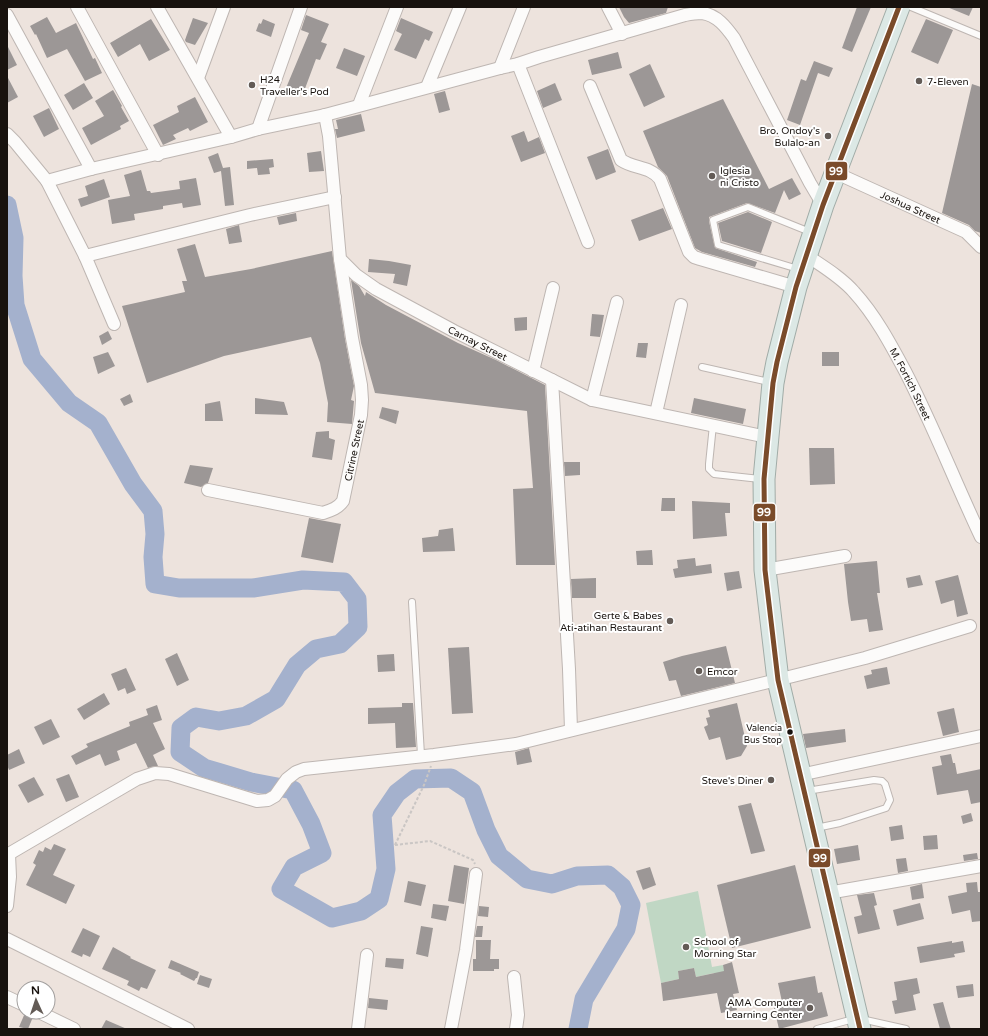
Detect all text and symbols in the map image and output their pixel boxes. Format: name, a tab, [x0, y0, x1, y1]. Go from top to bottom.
place label: H24 Traveller's Pod	[260, 74, 329, 98]
marker: 7-Eleven	[914, 76, 924, 86]
place label: 7-Eleven	[927, 76, 969, 88]
marker: H24 Traveller's Pod	[247, 80, 257, 90]
place label: Bro. Ondoy's Bulalo-an	[759, 125, 820, 149]
marker: Bro. Ondoy's Bulalo-an	[823, 131, 833, 141]
line badge: 99	[825, 161, 848, 181]
place label: Iglesia ni Cristo	[720, 165, 759, 189]
text: 99	[829, 165, 843, 178]
marker: Iglesia ni Cristo	[707, 171, 717, 181]
street label: Joshua Street	[878, 189, 942, 227]
street label: Carnay Street	[446, 324, 509, 364]
street label: M. Fortich Street	[887, 346, 933, 422]
street label: Citrine Street	[342, 418, 367, 482]
line badge: 99	[753, 503, 776, 522]
text: 99	[757, 506, 771, 519]
place label: Gerte & Babes Ati-atihan Restaurant	[560, 610, 662, 634]
marker: Gerte & Babes Ati-atihan Restaurant	[665, 616, 675, 626]
marker: Emcor	[694, 666, 704, 676]
place label: Emcor	[707, 666, 738, 678]
place label: Valencia Bus Stop	[744, 723, 782, 746]
marker: Valencia Bus Stop	[785, 727, 795, 737]
place label: Steve's Diner	[702, 775, 763, 787]
marker: Steve's Diner	[766, 775, 776, 785]
line badge: 99	[808, 848, 831, 868]
text: 99	[813, 852, 827, 865]
place label: School of Morning Star	[694, 936, 756, 960]
marker: School of Morning Star	[681, 942, 691, 952]
north arrow	[16, 980, 56, 1020]
text: N	[31, 984, 40, 997]
place label: AMA Computer Learning Center	[726, 997, 802, 1021]
marker: AMA Computer Learning Center	[805, 1003, 815, 1013]

